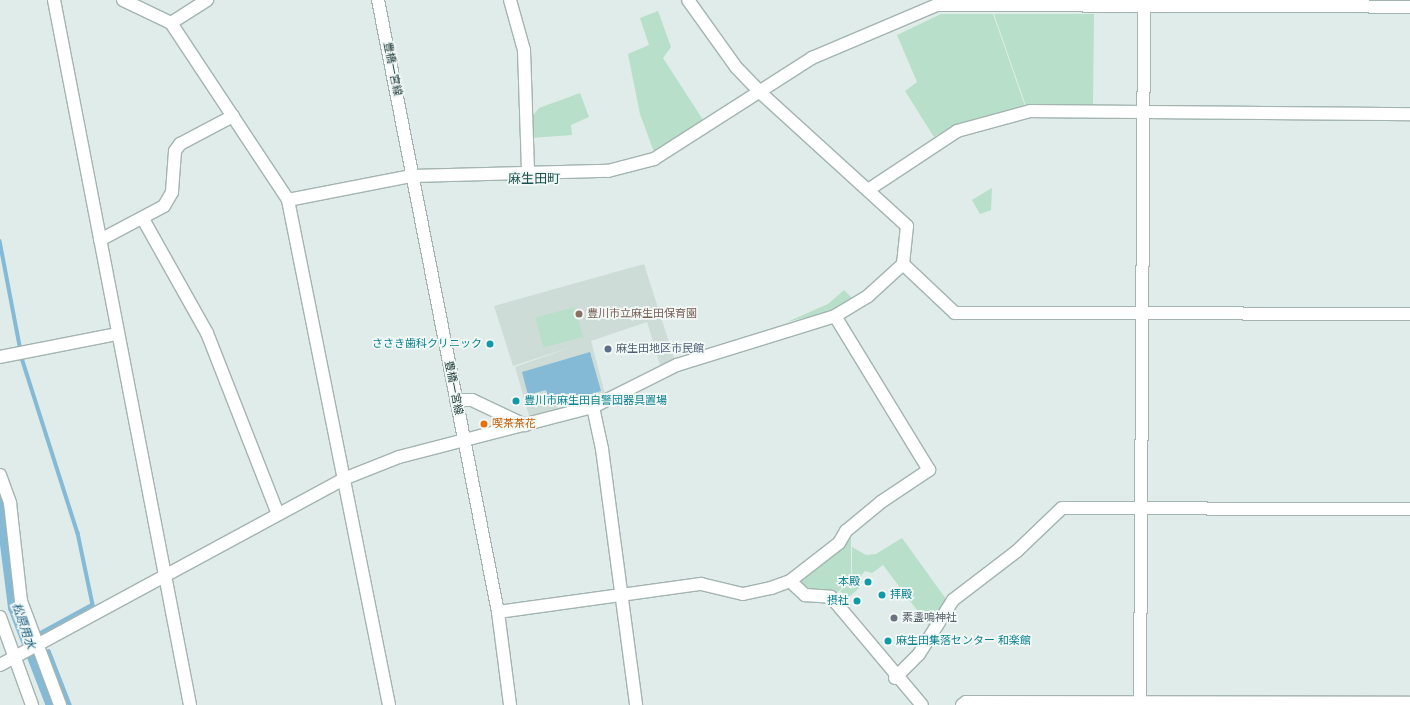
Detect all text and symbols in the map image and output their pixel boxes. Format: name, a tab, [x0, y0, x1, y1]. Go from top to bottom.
street label: 豊橋一宮線	[380, 41, 404, 97]
district label: 麻生田町	[508, 171, 560, 187]
place label: 豊川市立麻生田保育園	[587, 307, 697, 321]
marker: 豊川市立麻生田保育園	[574, 309, 584, 319]
place label: ささき歯科クリニック	[372, 337, 482, 351]
marker: ささき歯科クリニック	[485, 339, 495, 349]
place label: 麻生田地区市民館	[616, 342, 704, 356]
marker: 麻生田地区市民館	[603, 344, 613, 354]
street label: 豊橋一宮線	[441, 360, 465, 416]
place label: 豊川市麻生田自警団器具置場	[524, 394, 667, 408]
marker: 豊川市麻生田自警団器具置場	[511, 396, 521, 406]
place label: 喫茶茶花	[492, 417, 536, 431]
marker: 喫茶茶花	[479, 419, 489, 429]
place label: 本殿	[838, 575, 860, 589]
marker: 本殿	[863, 577, 873, 587]
place label: 拝殿	[890, 588, 912, 602]
marker: 拝殿	[877, 590, 887, 600]
place label: 摂社	[827, 594, 849, 608]
marker: 摂社	[852, 596, 862, 606]
water label: 松原用水	[8, 601, 38, 651]
place label: 素盞嗚神社	[902, 611, 957, 625]
marker: 素盞嗚神社	[889, 613, 899, 623]
place label: 麻生田集落センター 和楽館	[896, 634, 1031, 648]
marker: 麻生田集落センター 和楽館	[883, 636, 893, 646]

